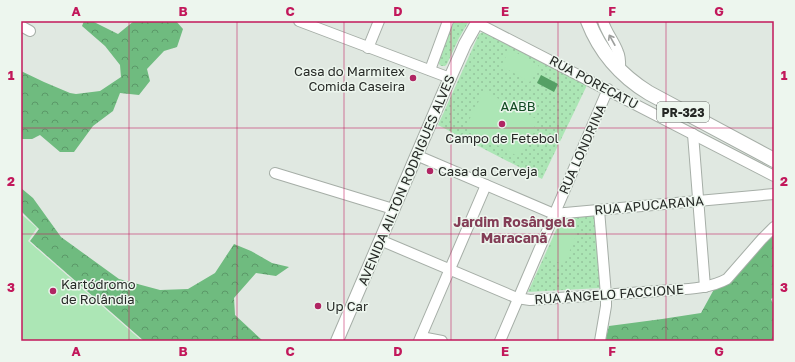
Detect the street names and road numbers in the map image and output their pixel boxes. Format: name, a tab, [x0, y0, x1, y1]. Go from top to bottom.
street label: RUA PORECATU	[547, 52, 641, 112]
street label: AVENIDA AILTON RODRIGUES ALVES	[354, 72, 458, 288]
street label: RUA LONDRINA	[555, 101, 609, 196]
road number: PR-323	[657, 102, 709, 122]
street label: RUA APUCARANA	[594, 192, 705, 218]
street label: RUA ÂNGELO FACCIONE	[534, 281, 684, 307]

